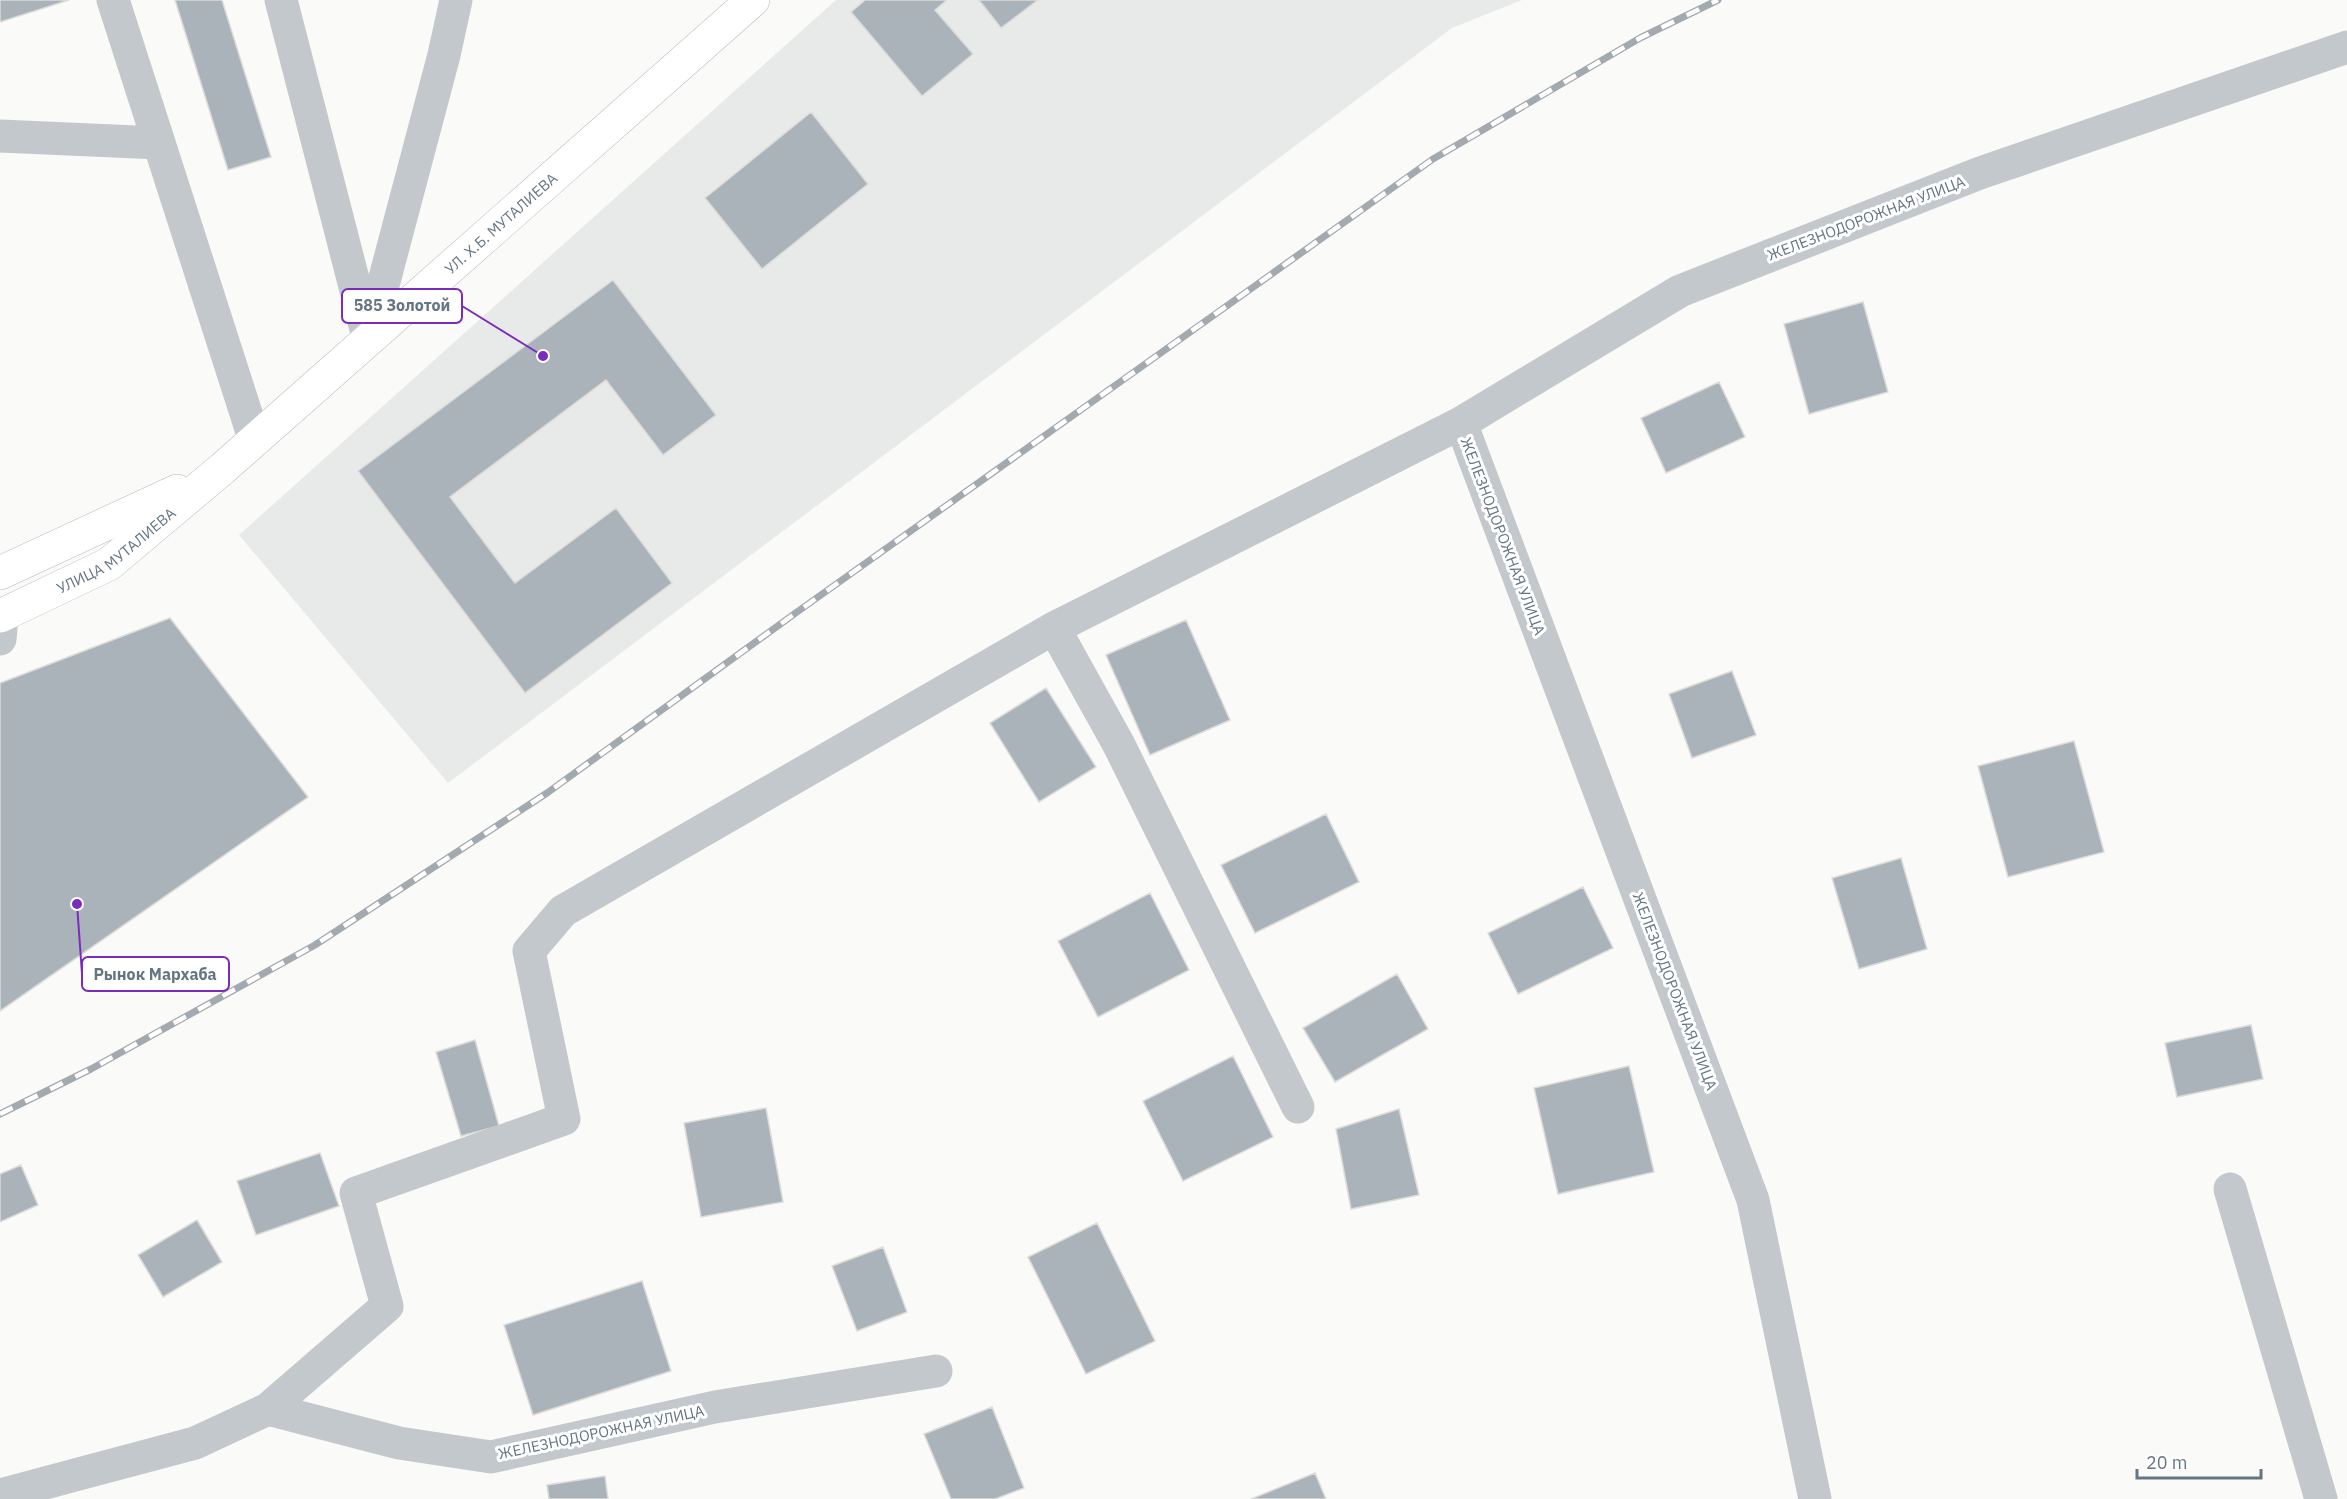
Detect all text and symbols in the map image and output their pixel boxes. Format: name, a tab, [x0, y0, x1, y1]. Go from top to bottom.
street label: УЛ. Х.Б. МУТАЛИЕВА	[440, 168, 561, 278]
street label: ЖЕЛЕЗНОДОРОЖНАЯ УЛИЦА	[1764, 171, 1968, 265]
callout: 585 Золотой	[342, 289, 462, 323]
text: 585 Золотой	[354, 295, 450, 315]
street label: ЖЕЛЕЗНОДОРОЖНАЯ УЛИЦА	[1456, 434, 1550, 638]
street label: УЛИЦА МУТАЛИЕВА	[53, 503, 179, 597]
street label: ЖЕЛЕЗНОДОРОЖНАЯ УЛИЦА	[1628, 889, 1722, 1093]
callout: Рынок Мархаба	[82, 957, 229, 991]
text: Рынок Мархаба	[93, 964, 217, 984]
street label: ЖЕЛЕЗНОДОРОЖНАЯ УЛИЦА	[496, 1401, 706, 1463]
scale bar	[2137, 1442, 2262, 1480]
text: 20 m	[2146, 1451, 2188, 1474]

